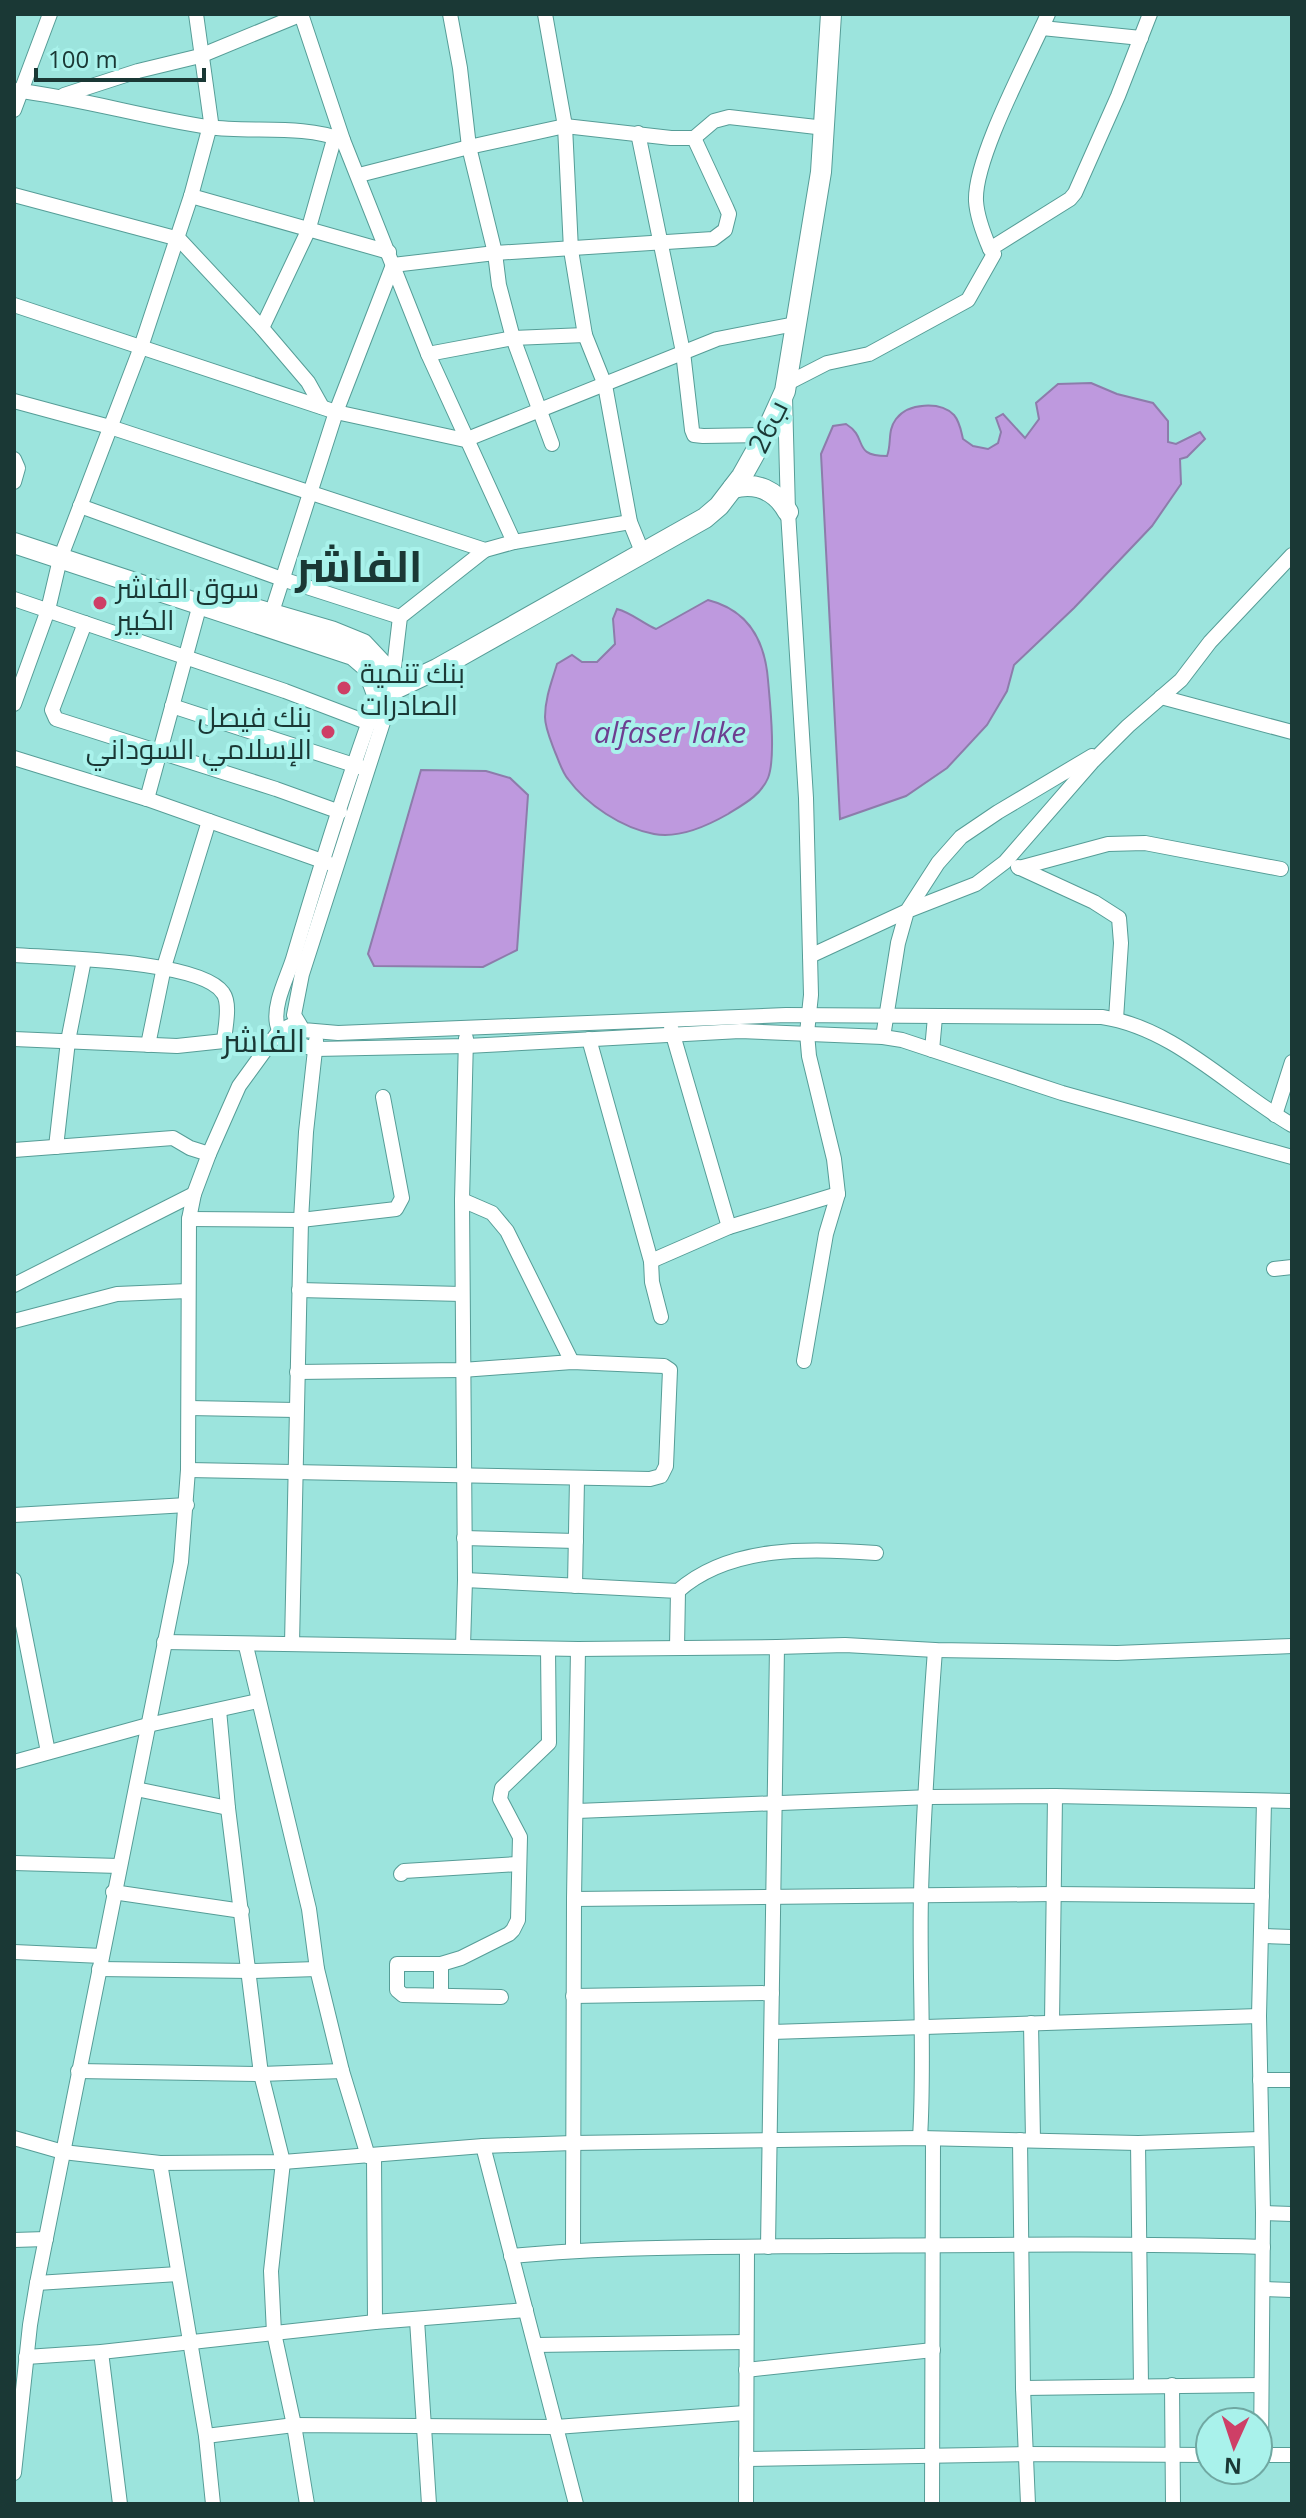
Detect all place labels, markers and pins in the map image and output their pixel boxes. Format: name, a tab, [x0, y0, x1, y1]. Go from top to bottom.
place label: سوق الفاشر الكبير	[114, 568, 259, 638]
marker: سوق الفاشر الكبير	[91, 594, 109, 612]
place label: بنك تنمية الصادرات	[360, 653, 465, 723]
marker: بنك تنمية الصادرات	[335, 679, 353, 697]
place label: بنك فيصل الإسلامي السوداني	[86, 697, 312, 771]
marker: بنك فيصل الإسلامي السوداني	[319, 723, 337, 741]

